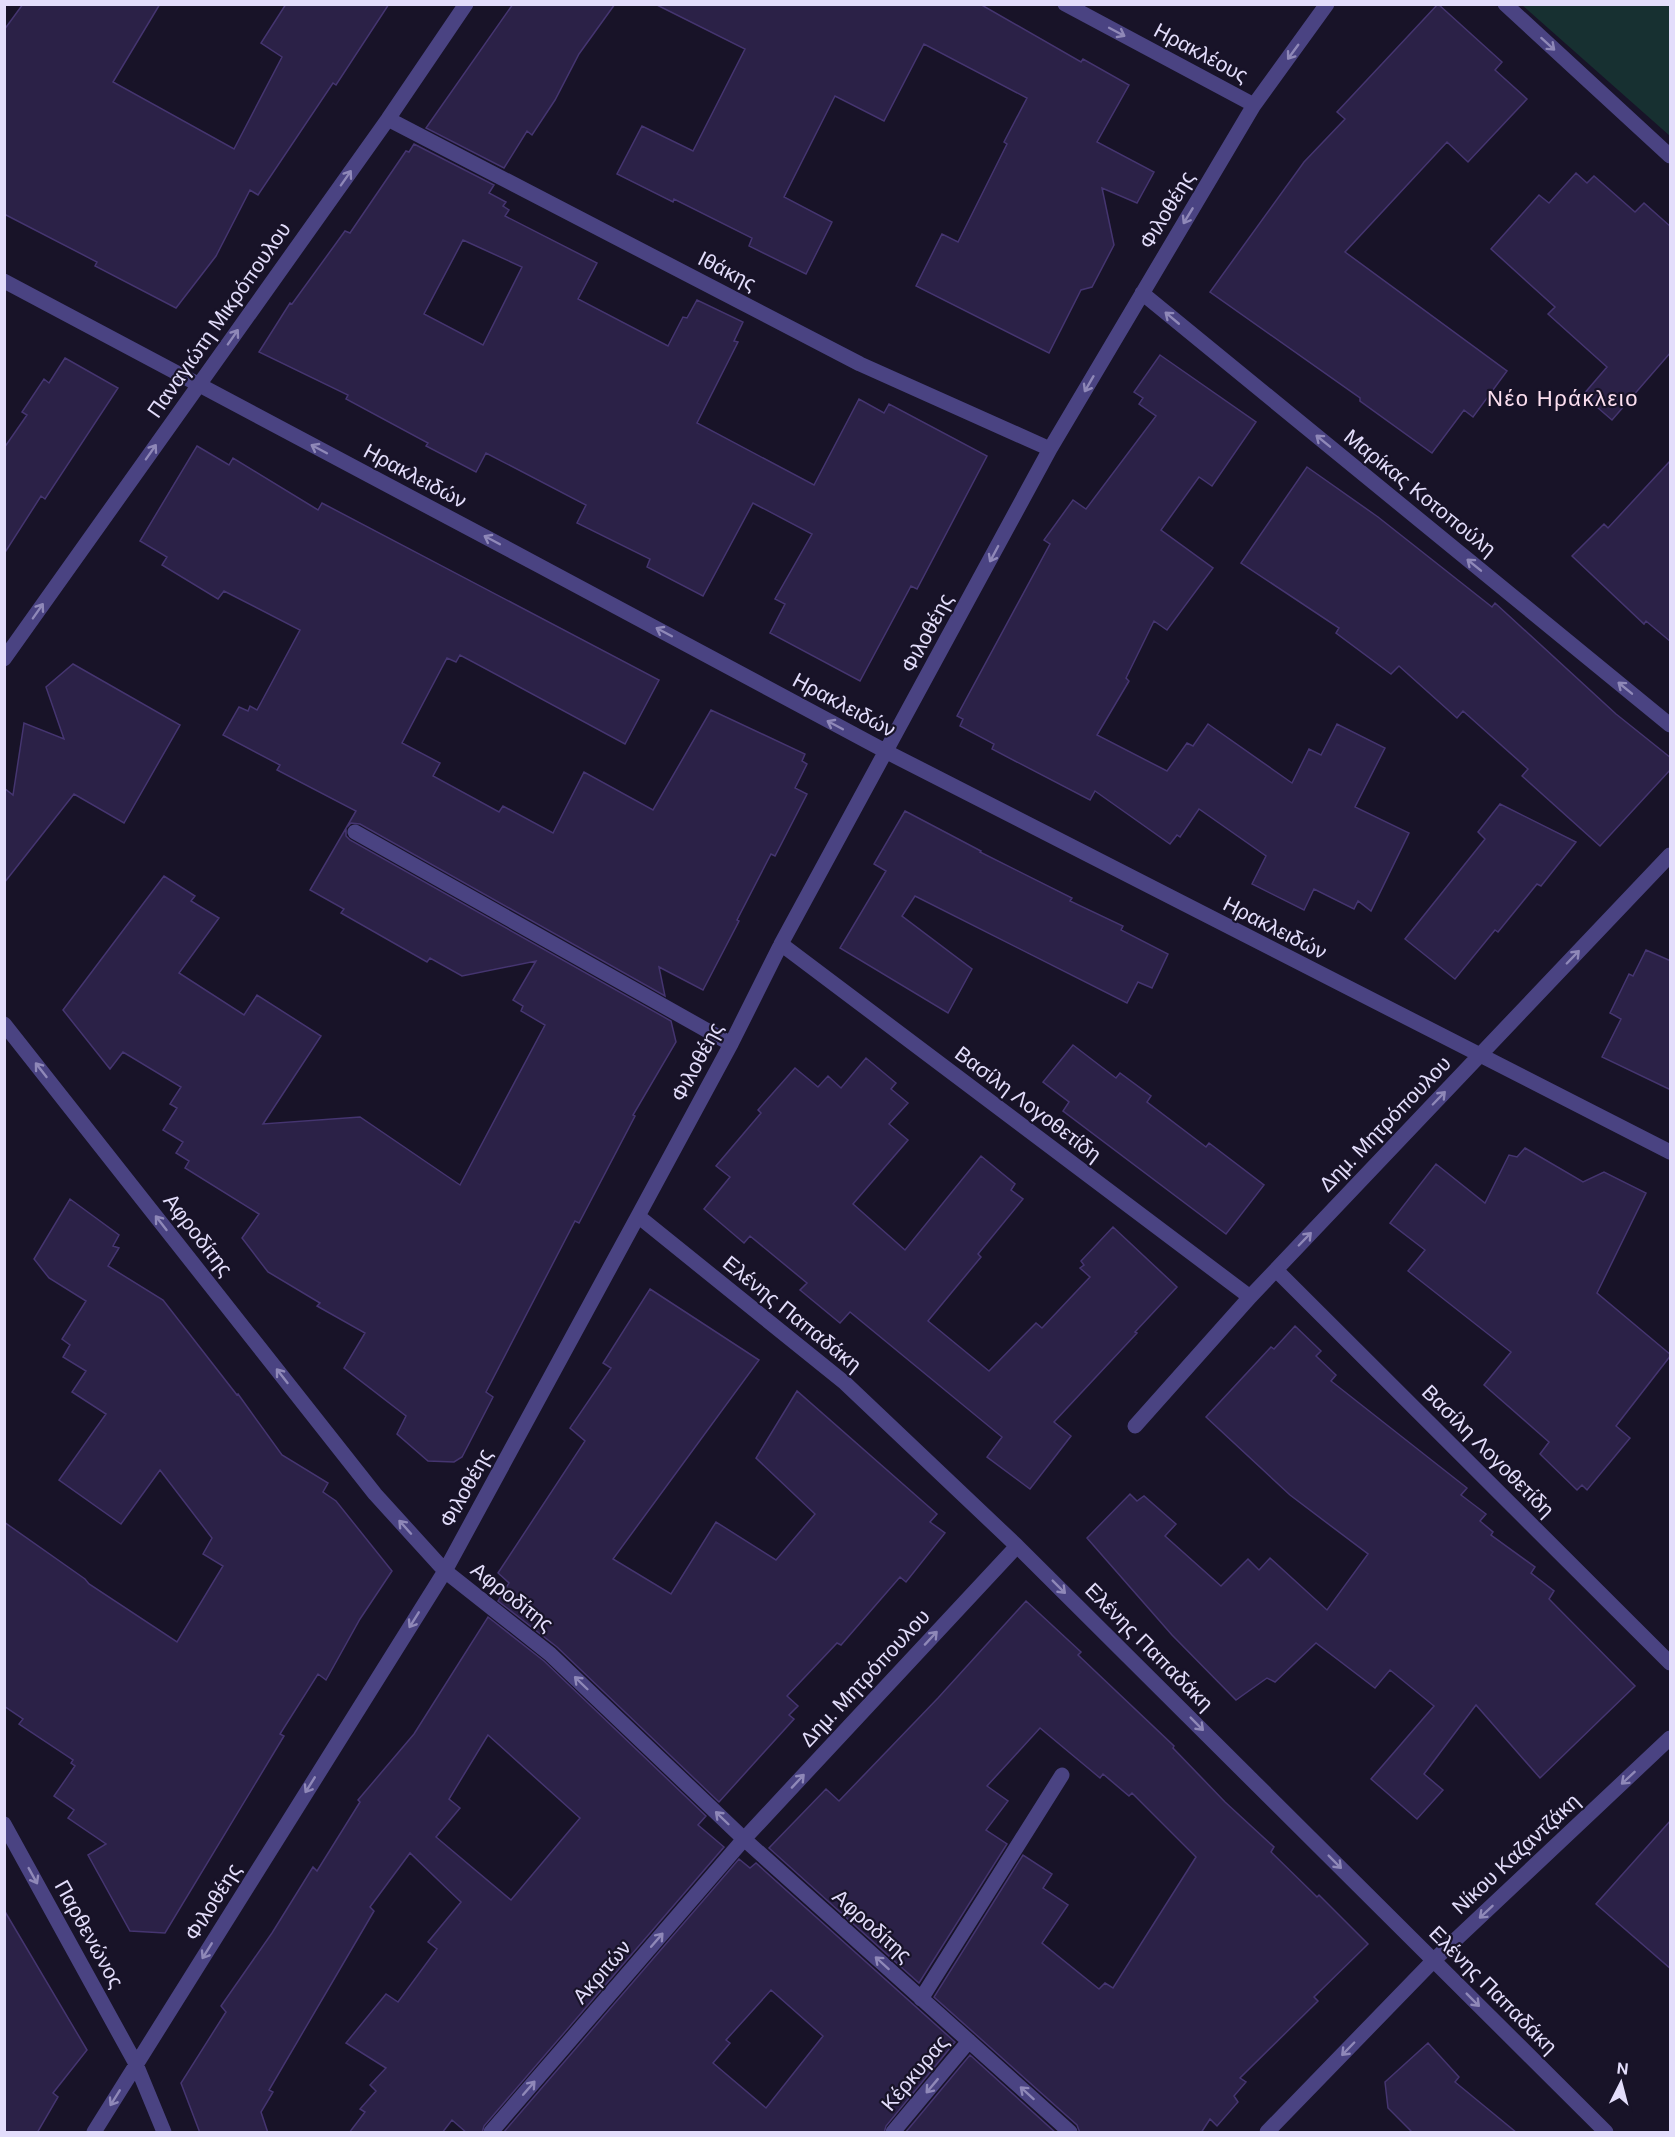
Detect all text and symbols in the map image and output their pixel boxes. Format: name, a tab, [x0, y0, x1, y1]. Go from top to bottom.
street label: Ηρακλέους	[1149, 16, 1253, 90]
one-way arrow	[1108, 26, 1125, 38]
one-way arrow	[1541, 37, 1556, 51]
one-way arrow	[1287, 43, 1299, 59]
street label: Φιλοθέης	[1133, 166, 1201, 254]
one-way arrow	[340, 171, 352, 187]
one-way arrow	[1181, 207, 1193, 224]
street label: Παναγιώτη Μικρόπουλου	[141, 216, 297, 424]
street label: Ιθάκης	[693, 244, 761, 298]
one-way arrow	[1165, 311, 1181, 324]
one-way arrow	[227, 330, 239, 346]
one-way arrow	[1082, 375, 1094, 392]
district label: Νέο Ηράκλειο	[1487, 384, 1639, 413]
street label: Μαρίκας Κοτοπούλη	[1338, 423, 1502, 563]
one-way arrow	[1316, 434, 1331, 448]
street label: Ηρακλειδών	[359, 437, 471, 515]
one-way arrow	[311, 443, 329, 454]
one-way arrow	[145, 445, 157, 461]
one-way arrow	[483, 534, 501, 545]
one-way arrow	[988, 545, 1000, 562]
one-way arrow	[1466, 558, 1482, 571]
street label: Φιλοθέης	[894, 588, 960, 678]
one-way arrow	[32, 604, 44, 620]
one-way arrow	[655, 626, 673, 637]
street label: Ηρακλειδών	[788, 666, 900, 744]
one-way arrow	[1618, 681, 1633, 695]
one-way arrow	[827, 719, 845, 730]
street label: Ηρακλειδών	[1218, 890, 1332, 966]
one-way arrow	[1566, 949, 1581, 964]
street label: Φιλοθέης	[664, 1017, 730, 1107]
street label: Βασίλη Λογοθετίδη	[949, 1040, 1107, 1168]
street label: Δημ. Μητρόπουλου	[1313, 1050, 1457, 1198]
one-way arrow	[34, 1062, 47, 1078]
one-way arrow	[1432, 1091, 1446, 1106]
street label: Αφροδίτης	[157, 1188, 239, 1282]
one-way arrow	[155, 1215, 168, 1231]
one-way arrow	[1297, 1232, 1312, 1247]
street label: Ελένης Παπαδάκη	[717, 1249, 867, 1379]
one-way arrow	[275, 1368, 288, 1384]
street label: Βασίλη Λογοθετίδη	[1416, 1379, 1560, 1523]
street label: Φιλοθέης	[433, 1444, 499, 1532]
one-way arrow	[398, 1520, 412, 1535]
street label: Αφροδίτης	[465, 1556, 559, 1638]
street label: Ελένης Παπαδάκη	[1079, 1577, 1219, 1717]
one-way arrow	[1051, 1579, 1066, 1594]
street label: Δημ. Μητρόπουλου	[794, 1603, 936, 1753]
one-way arrow	[407, 1611, 419, 1628]
one-way arrow	[924, 1631, 938, 1646]
one-way arrow	[573, 1676, 588, 1691]
one-way arrow	[1189, 1717, 1204, 1732]
one-way arrow	[1620, 1771, 1635, 1785]
one-way arrow	[791, 1773, 805, 1788]
one-way arrow	[304, 1777, 317, 1794]
street label: Νίκου Καζαντζάκη	[1446, 1787, 1586, 1921]
one-way arrow	[714, 1811, 729, 1825]
one-way arrow	[1328, 1854, 1343, 1869]
street label: Φιλοθέης	[178, 1858, 248, 1946]
one-way arrow	[28, 1866, 39, 1884]
street label: Παρθενώνος	[48, 1875, 130, 1993]
street label: Αφροδίτης	[826, 1883, 918, 1969]
one-way arrow	[1478, 1904, 1493, 1919]
street label: Ελένης Παπαδάκη	[1423, 1920, 1563, 2060]
one-way arrow	[650, 1932, 663, 1948]
street label: Ακριτών	[566, 1934, 638, 2010]
one-way arrow	[200, 1942, 212, 1959]
one-way arrow	[874, 1956, 889, 1970]
one-way arrow	[1466, 1992, 1481, 2007]
street label: Κέρκυρας	[875, 2029, 955, 2117]
one-way arrow	[1341, 2042, 1355, 2057]
north arrow	[1591, 2053, 1651, 2113]
text: N	[1616, 2058, 1629, 2080]
one-way arrow	[925, 2078, 939, 2093]
one-way arrow	[523, 2080, 536, 2096]
one-way arrow	[1020, 2086, 1035, 2100]
one-way arrow	[109, 2089, 121, 2106]

